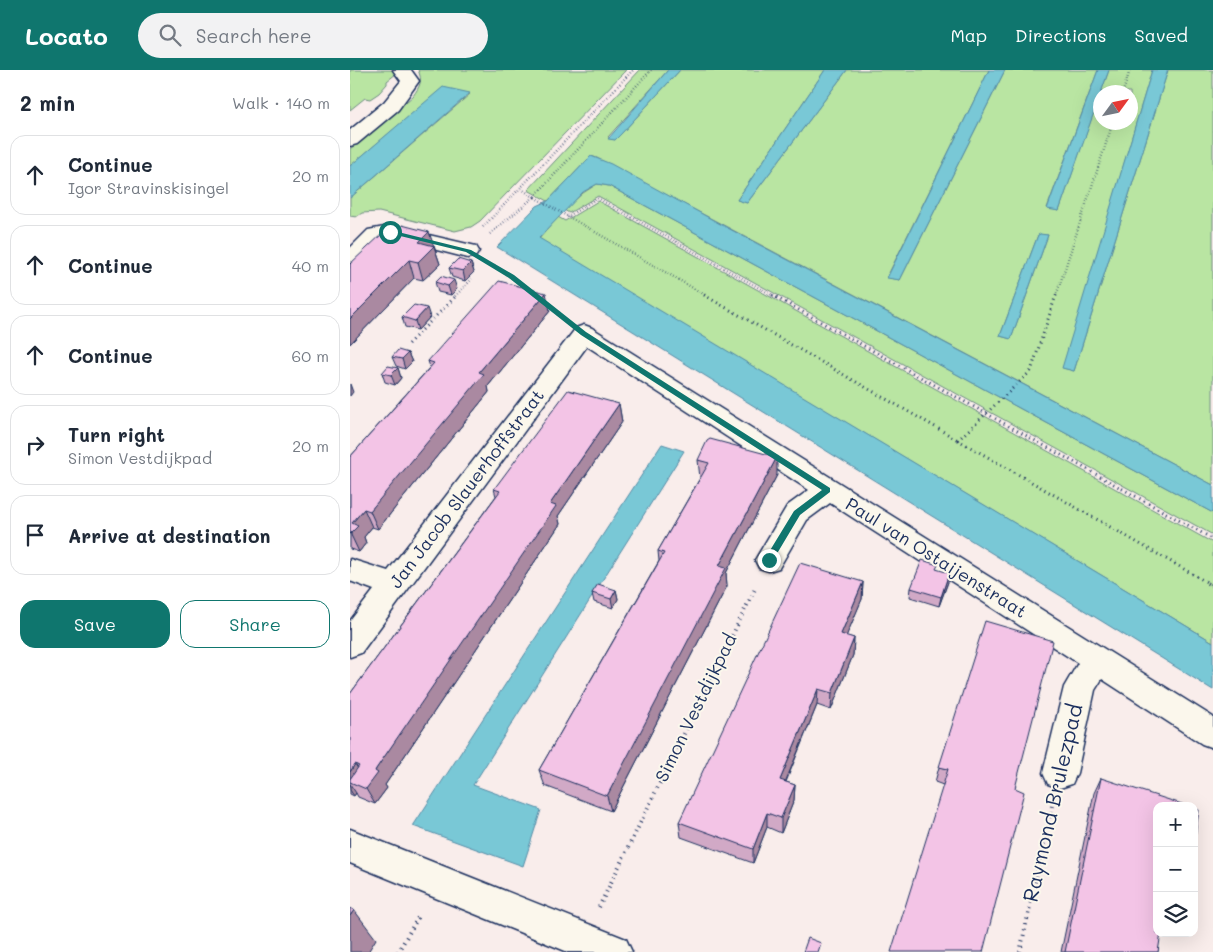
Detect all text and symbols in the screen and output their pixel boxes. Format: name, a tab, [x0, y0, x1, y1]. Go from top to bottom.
search box	[138, 13, 488, 58]
text: Locato	[25, 20, 108, 51]
icon: search	[156, 21, 184, 49]
text: Search here	[196, 23, 311, 48]
text: Map	[950, 23, 987, 47]
text: Directions	[1015, 23, 1107, 47]
text: Saved	[1135, 23, 1188, 47]
north arrow	[1093, 85, 1138, 130]
text: 2 min	[20, 89, 75, 116]
text: Walk · 140 m	[232, 92, 330, 113]
text: Continue	[68, 152, 153, 177]
icon: ahead	[21, 161, 49, 189]
text: 20 m	[292, 165, 329, 186]
text: Igor Stravinskisingel	[68, 177, 229, 198]
route start	[379, 221, 402, 244]
icon: ahead	[21, 251, 49, 279]
text: Continue	[68, 253, 153, 278]
text: 40 m	[292, 255, 329, 276]
icon: ahead	[21, 341, 49, 369]
text: Continue	[68, 343, 153, 368]
text: 60 m	[292, 345, 329, 366]
street label: Jan Jacob Slauerhoffstraat	[383, 384, 549, 593]
text: Turn right	[68, 422, 165, 447]
icon: right	[21, 431, 49, 459]
text: 20 m	[292, 435, 329, 456]
text: Simon Vestdijkpad	[68, 447, 212, 468]
street label: Paul van Ostaijenstraat	[841, 491, 1032, 623]
icon: arrive	[21, 521, 49, 549]
text: Arrive at destination	[68, 523, 271, 548]
route end	[758, 549, 781, 572]
button: Save	[20, 600, 170, 648]
button: Share	[180, 600, 330, 648]
street label: Simon Vestdijkpad	[649, 629, 741, 786]
street label: Raymond Brulezpad	[1016, 701, 1087, 904]
map controls	[1153, 802, 1198, 937]
button: +	[1153, 802, 1198, 847]
button: −	[1153, 847, 1198, 892]
button: layers	[1153, 892, 1198, 937]

